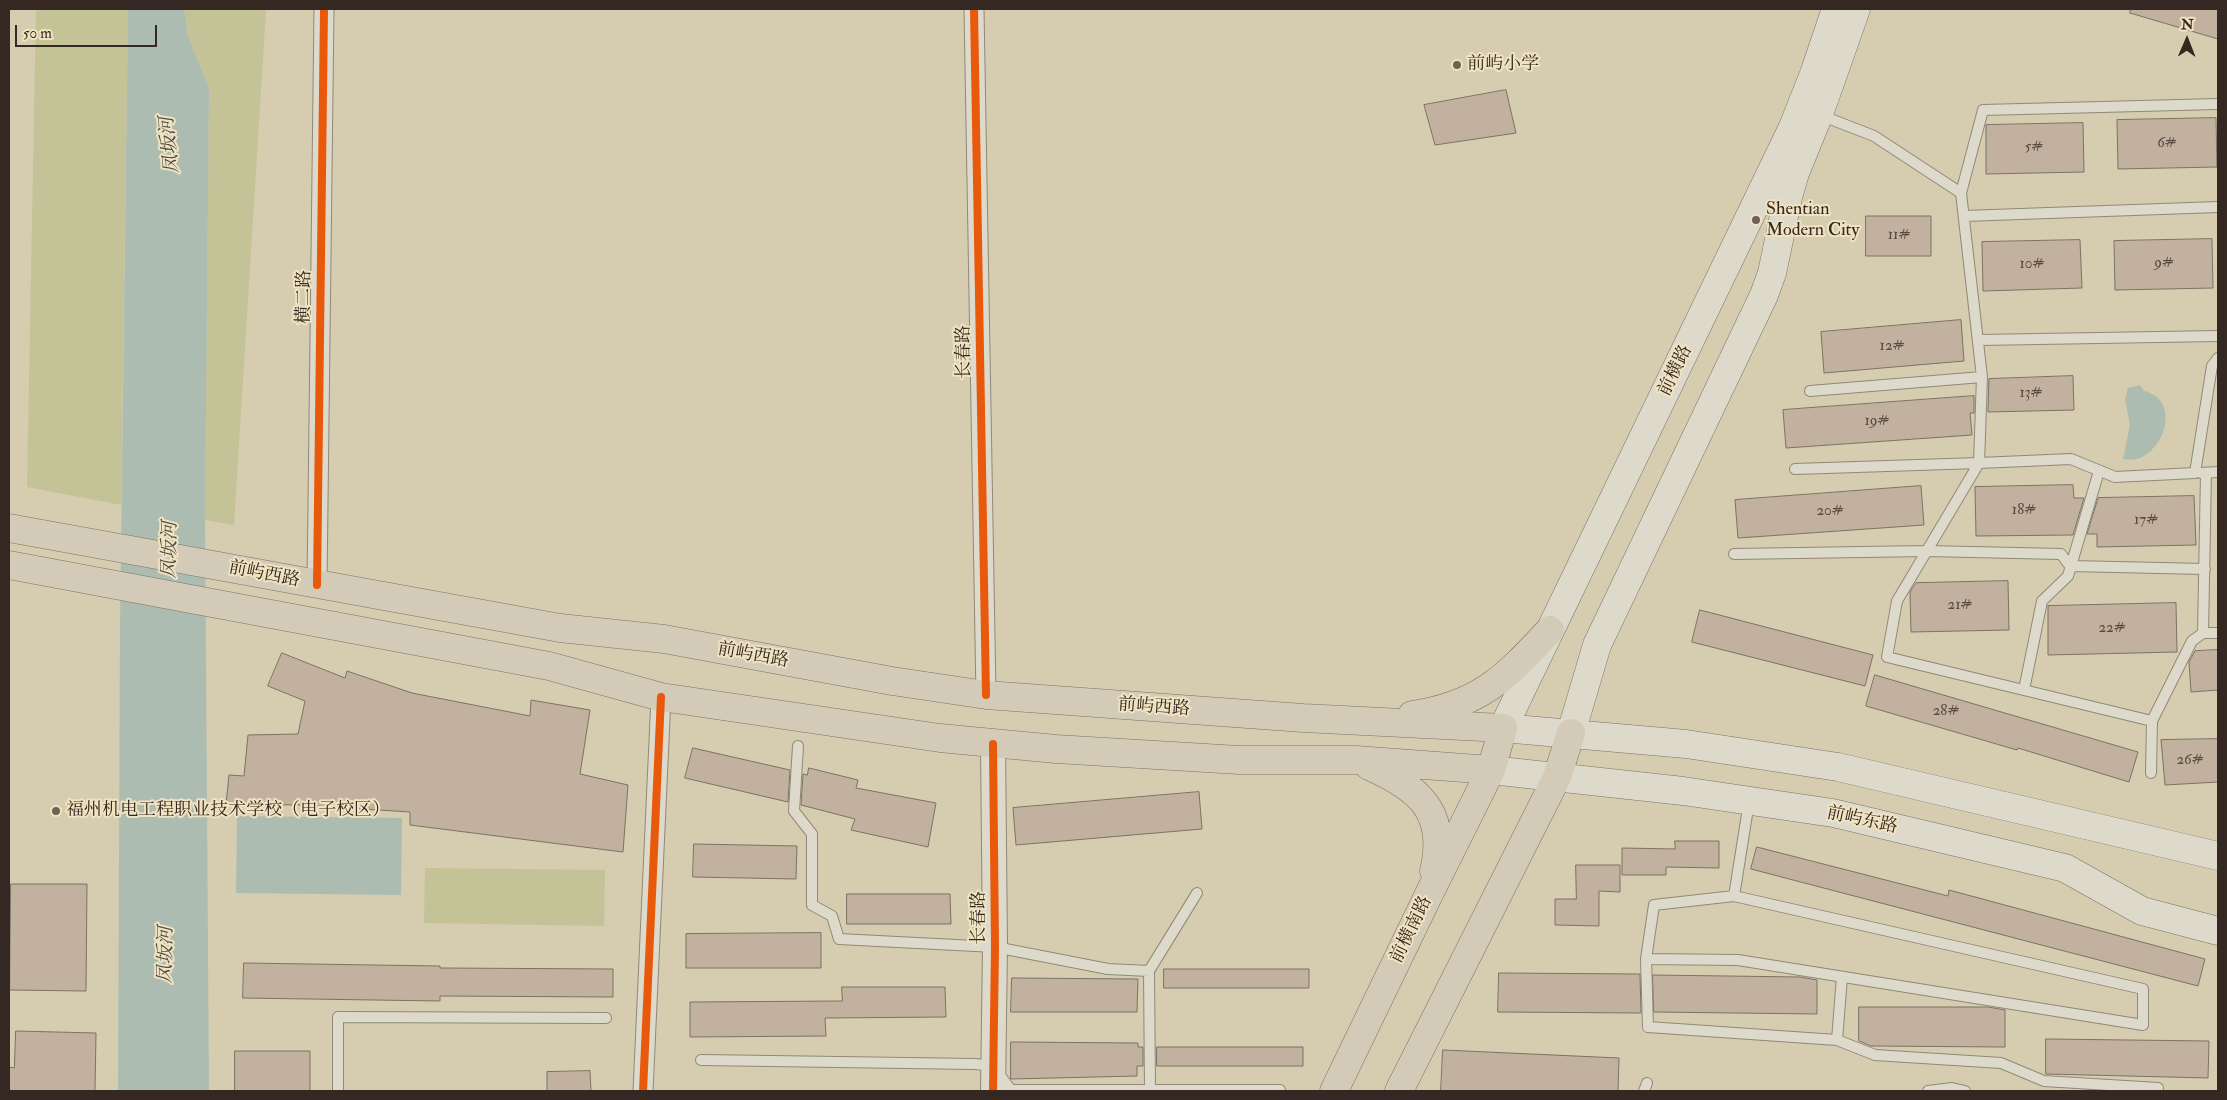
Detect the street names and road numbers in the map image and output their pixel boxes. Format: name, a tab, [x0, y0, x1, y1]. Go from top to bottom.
street label: 横二路	[294, 270, 316, 324]
street label: 长春路	[954, 325, 976, 379]
street label: 前横路	[1654, 342, 1698, 400]
street label: 前屿西路	[227, 558, 301, 592]
street label: 前屿西路	[716, 639, 790, 673]
street label: 前屿西路	[1117, 695, 1191, 721]
street label: 前屿东路	[1825, 803, 1899, 839]
street label: 长春路	[969, 891, 991, 945]
street label: 前横南路	[1387, 893, 1437, 967]

